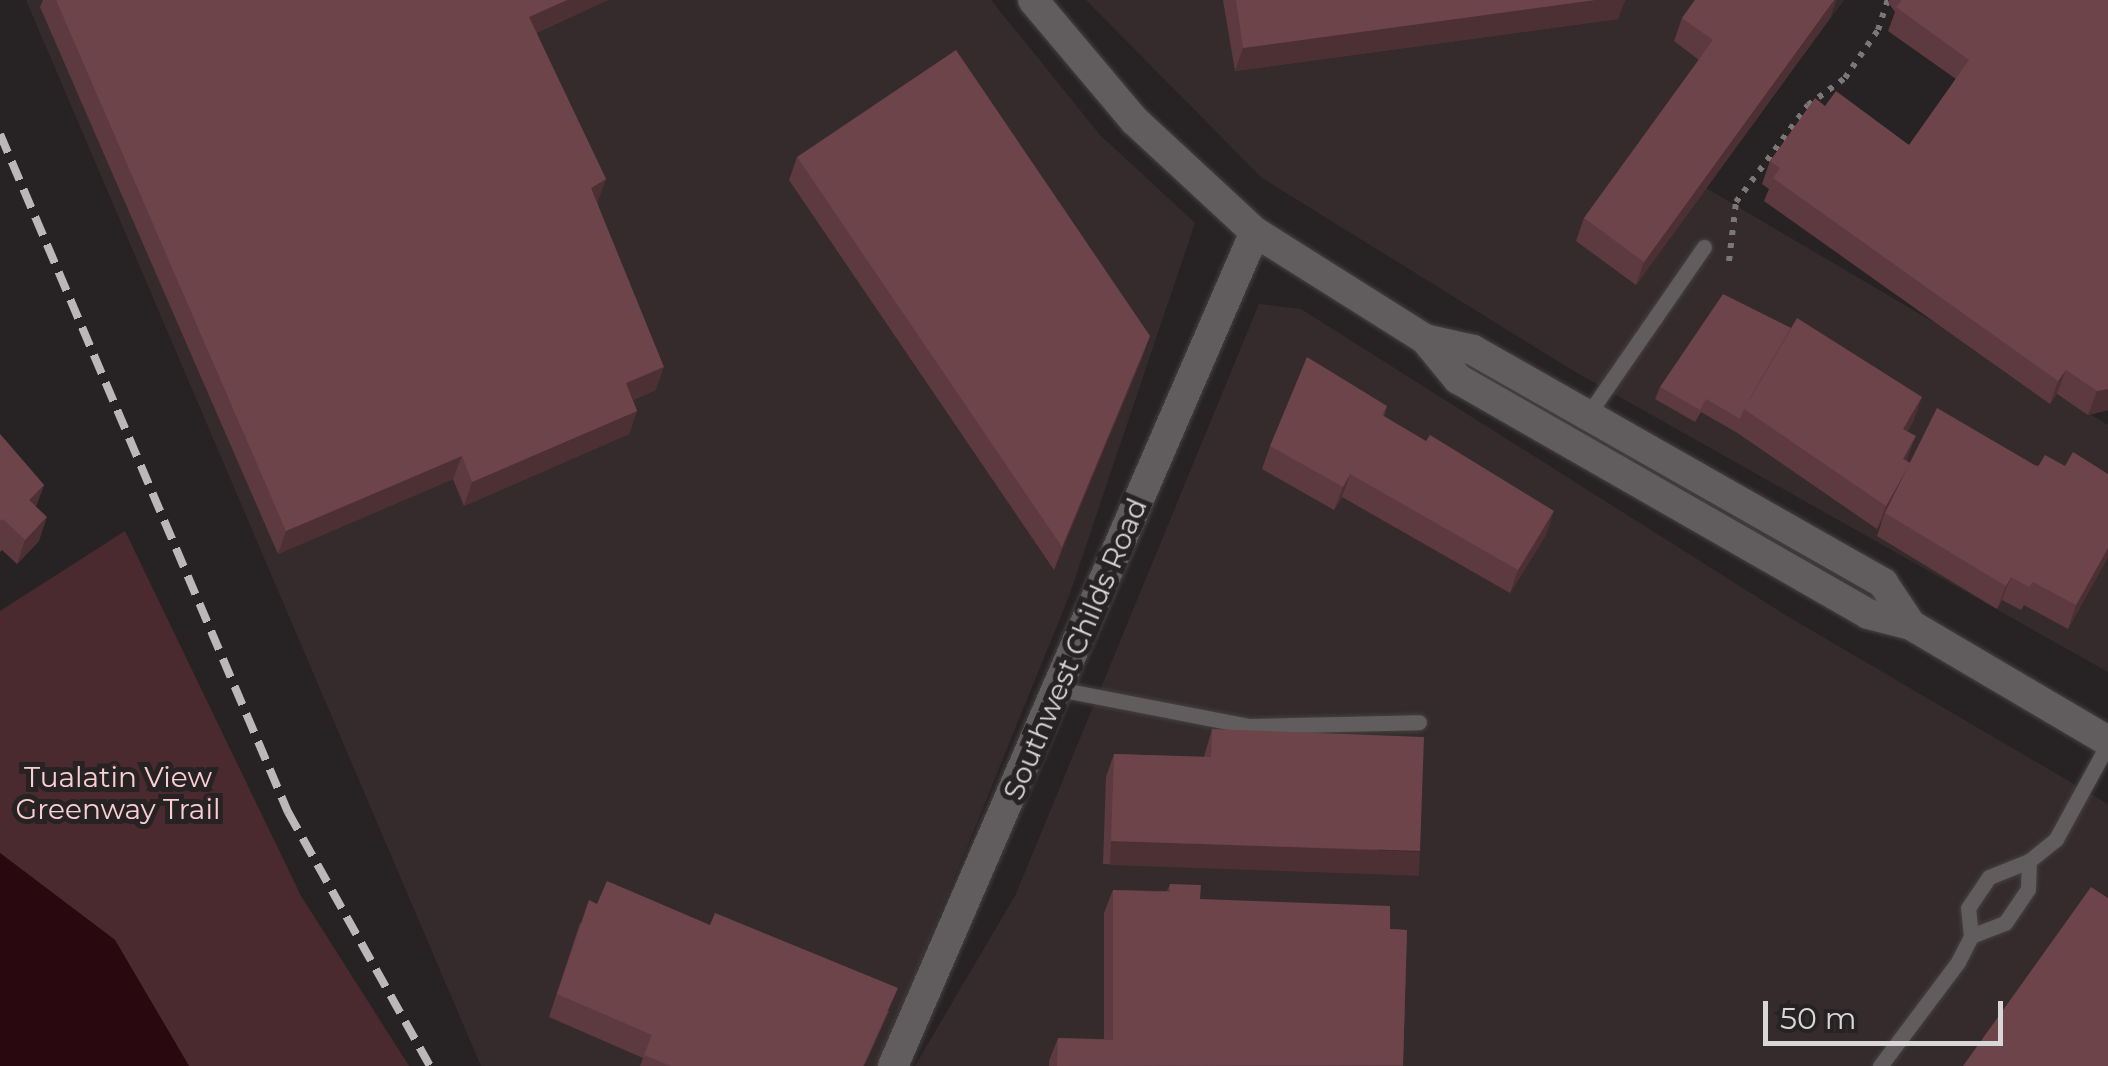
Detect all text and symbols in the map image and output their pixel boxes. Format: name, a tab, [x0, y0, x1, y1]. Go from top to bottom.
street label: Southwest Childs Road	[996, 493, 1154, 805]
park label: Tualatin View Greenway Trail	[16, 760, 220, 826]
scale bar	[1768, 981, 2008, 1043]
text: 50 m	[1780, 1000, 1857, 1037]

